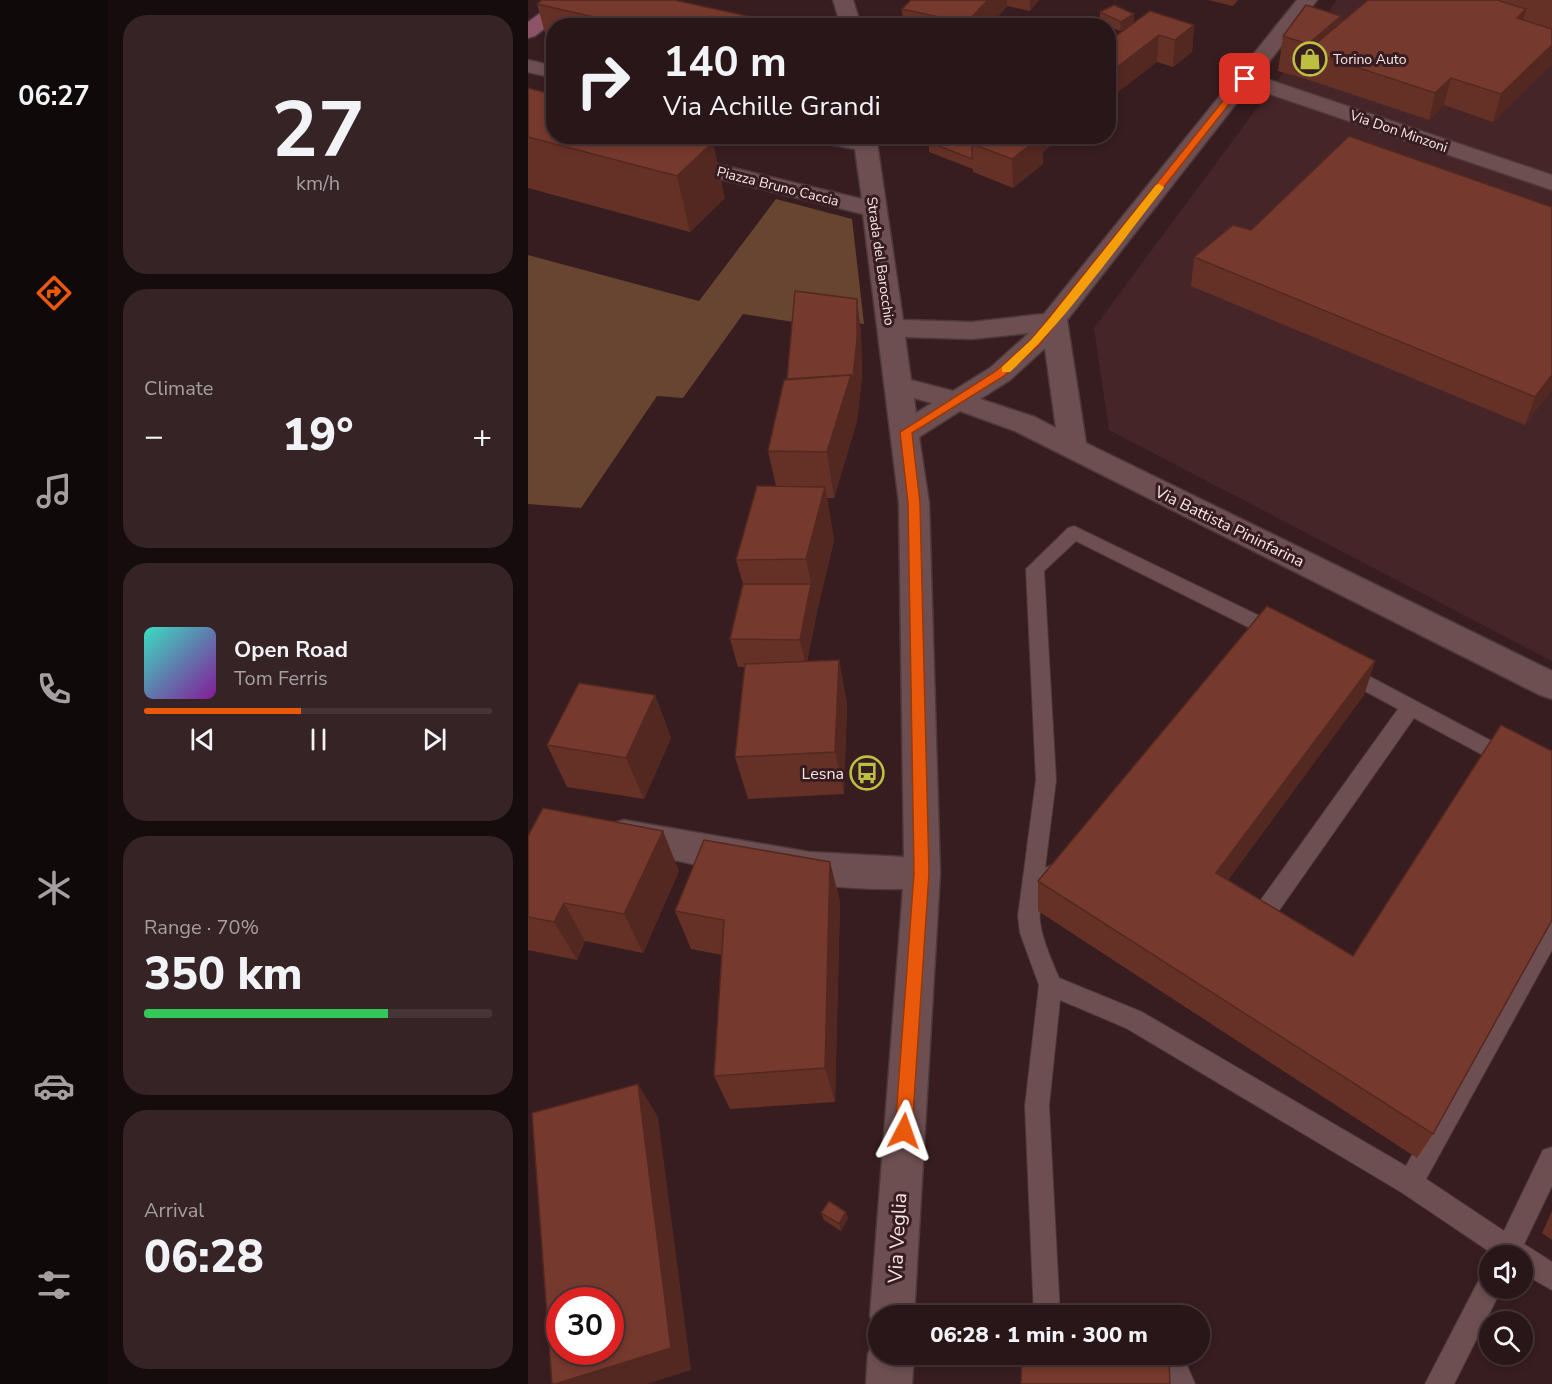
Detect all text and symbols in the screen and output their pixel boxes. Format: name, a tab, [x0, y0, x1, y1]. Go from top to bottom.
text: 140 m	[663, 34, 787, 91]
shop icon: Torino Auto	[1292, 41, 1328, 77]
icon: right	[564, 42, 642, 120]
place label: Torino Auto	[1333, 50, 1407, 69]
pin	[1219, 53, 1270, 104]
icon: arrive	[1228, 62, 1261, 95]
text: 27	[271, 77, 365, 184]
text: 06:27	[18, 78, 90, 115]
text: Via Achille Grandi	[663, 88, 881, 125]
street label: Via Don Minzoni	[1347, 106, 1450, 157]
street label: Piazza Bruno Caccia	[715, 162, 841, 211]
text: km/h	[296, 170, 340, 197]
street label: Strada del Barocchio	[862, 195, 899, 327]
icon: directions	[33, 272, 75, 314]
text: Climate	[144, 375, 213, 402]
text: 19°	[282, 405, 354, 466]
text: −	[144, 414, 164, 459]
text: +	[472, 414, 492, 459]
icon: music	[33, 470, 75, 512]
street label: Via Battista Pininfarina	[1150, 481, 1308, 573]
text: Open Road	[234, 635, 348, 665]
text: Tom Ferris	[234, 665, 328, 692]
icon: phone	[33, 668, 75, 710]
icon: previous	[186, 723, 219, 756]
icon: pause	[302, 723, 335, 756]
icon: next	[418, 723, 451, 756]
bus stop icon: Lesna	[849, 755, 885, 791]
place label: Lesna	[802, 763, 844, 785]
icon: climate	[33, 867, 75, 909]
text: Range · 70%	[144, 914, 259, 941]
text: 350 km	[144, 944, 303, 1005]
icon: car	[33, 1065, 75, 1107]
position arrow	[872, 1099, 936, 1163]
street label: Via Veglia	[882, 1192, 913, 1285]
text: Arrival	[144, 1197, 204, 1224]
text: 06:28	[144, 1227, 264, 1288]
map controls	[1479, 1245, 1533, 1365]
button: sound	[1479, 1245, 1533, 1299]
icon: filters	[33, 1264, 75, 1306]
speed limit sign: 30	[546, 1287, 624, 1365]
button: search	[1479, 1311, 1533, 1365]
text: 06:28 · 1 min · 300 m	[930, 1320, 1148, 1350]

